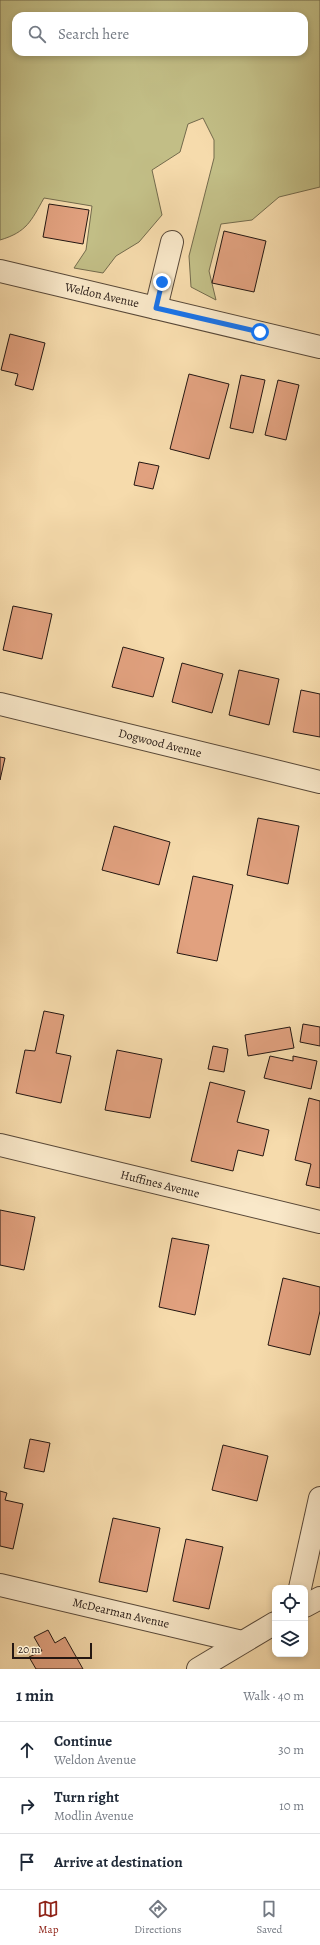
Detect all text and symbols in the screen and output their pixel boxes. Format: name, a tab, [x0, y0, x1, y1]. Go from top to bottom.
search box	[12, 12, 308, 56]
icon: search	[26, 23, 48, 45]
text: Search here	[58, 24, 129, 44]
route end	[153, 273, 171, 291]
street label: Weldon Avenue	[62, 278, 141, 311]
route start	[251, 323, 269, 341]
street label: Dogwood Avenue	[117, 725, 203, 761]
street label: Huffines Avenue	[119, 1166, 201, 1202]
map controls	[272, 1585, 308, 1657]
button: locate	[272, 1585, 308, 1621]
street label: McDearman Avenue	[71, 1594, 171, 1632]
button: layers	[272, 1621, 308, 1657]
scale bar	[12, 1641, 92, 1660]
text: 20 m	[18, 1642, 40, 1657]
text: 1 min	[16, 1684, 54, 1707]
text: Walk · 40 m	[243, 1687, 304, 1704]
text: Continue	[54, 1731, 112, 1751]
icon: ahead	[16, 1739, 38, 1761]
text: 30 m	[278, 1741, 304, 1758]
text: Weldon Avenue	[54, 1751, 136, 1768]
text: Turn right	[54, 1787, 119, 1807]
icon: right	[16, 1795, 38, 1817]
text: 10 m	[279, 1797, 304, 1814]
text: Modlin Avenue	[54, 1807, 133, 1824]
icon: arrive	[16, 1851, 38, 1873]
text: Arrive at destination	[54, 1852, 183, 1872]
tab: Map	[37, 1898, 59, 1937]
tab: Directions	[134, 1898, 182, 1937]
tab: Saved	[256, 1898, 283, 1937]

